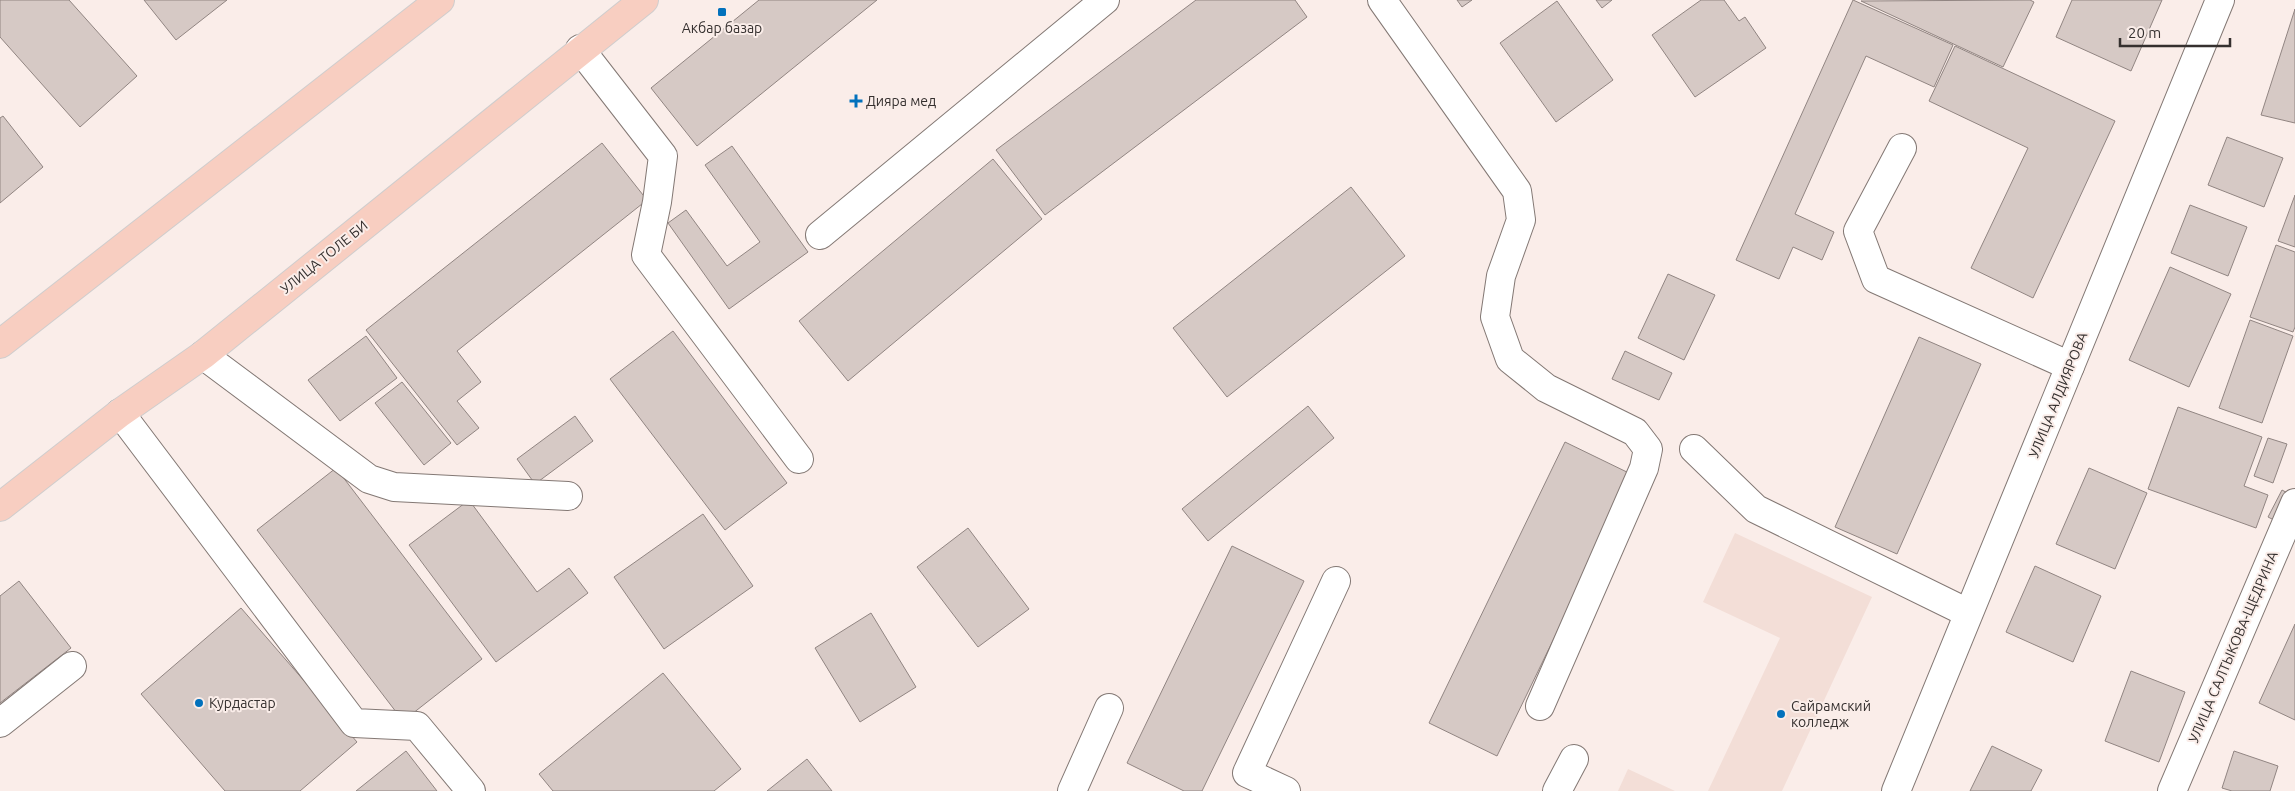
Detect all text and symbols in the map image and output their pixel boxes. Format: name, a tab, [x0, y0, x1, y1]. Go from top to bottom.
marker: Акбар базар	[716, 6, 728, 18]
scale bar	[2120, 15, 2230, 47]
place label: Акбар базар	[682, 20, 762, 36]
text: 20 m	[2128, 24, 2161, 41]
place label: Дияра мед	[866, 93, 936, 109]
marker: Дияра мед	[850, 95, 862, 107]
street label: УЛИЦА ТОЛЕ БИ	[277, 217, 371, 297]
street label: УЛИЦА АЛДИЯРОВА	[2025, 330, 2091, 460]
street label: УЛИЦА САЛТЫКОВА-ЩЕДРИНА	[2185, 549, 2281, 745]
place label: Курдастар	[209, 695, 276, 711]
marker: Курдастар	[193, 697, 205, 709]
place label: Сайрамский колледж	[1791, 698, 1871, 730]
marker: Сайрамский колледж	[1775, 708, 1787, 720]

